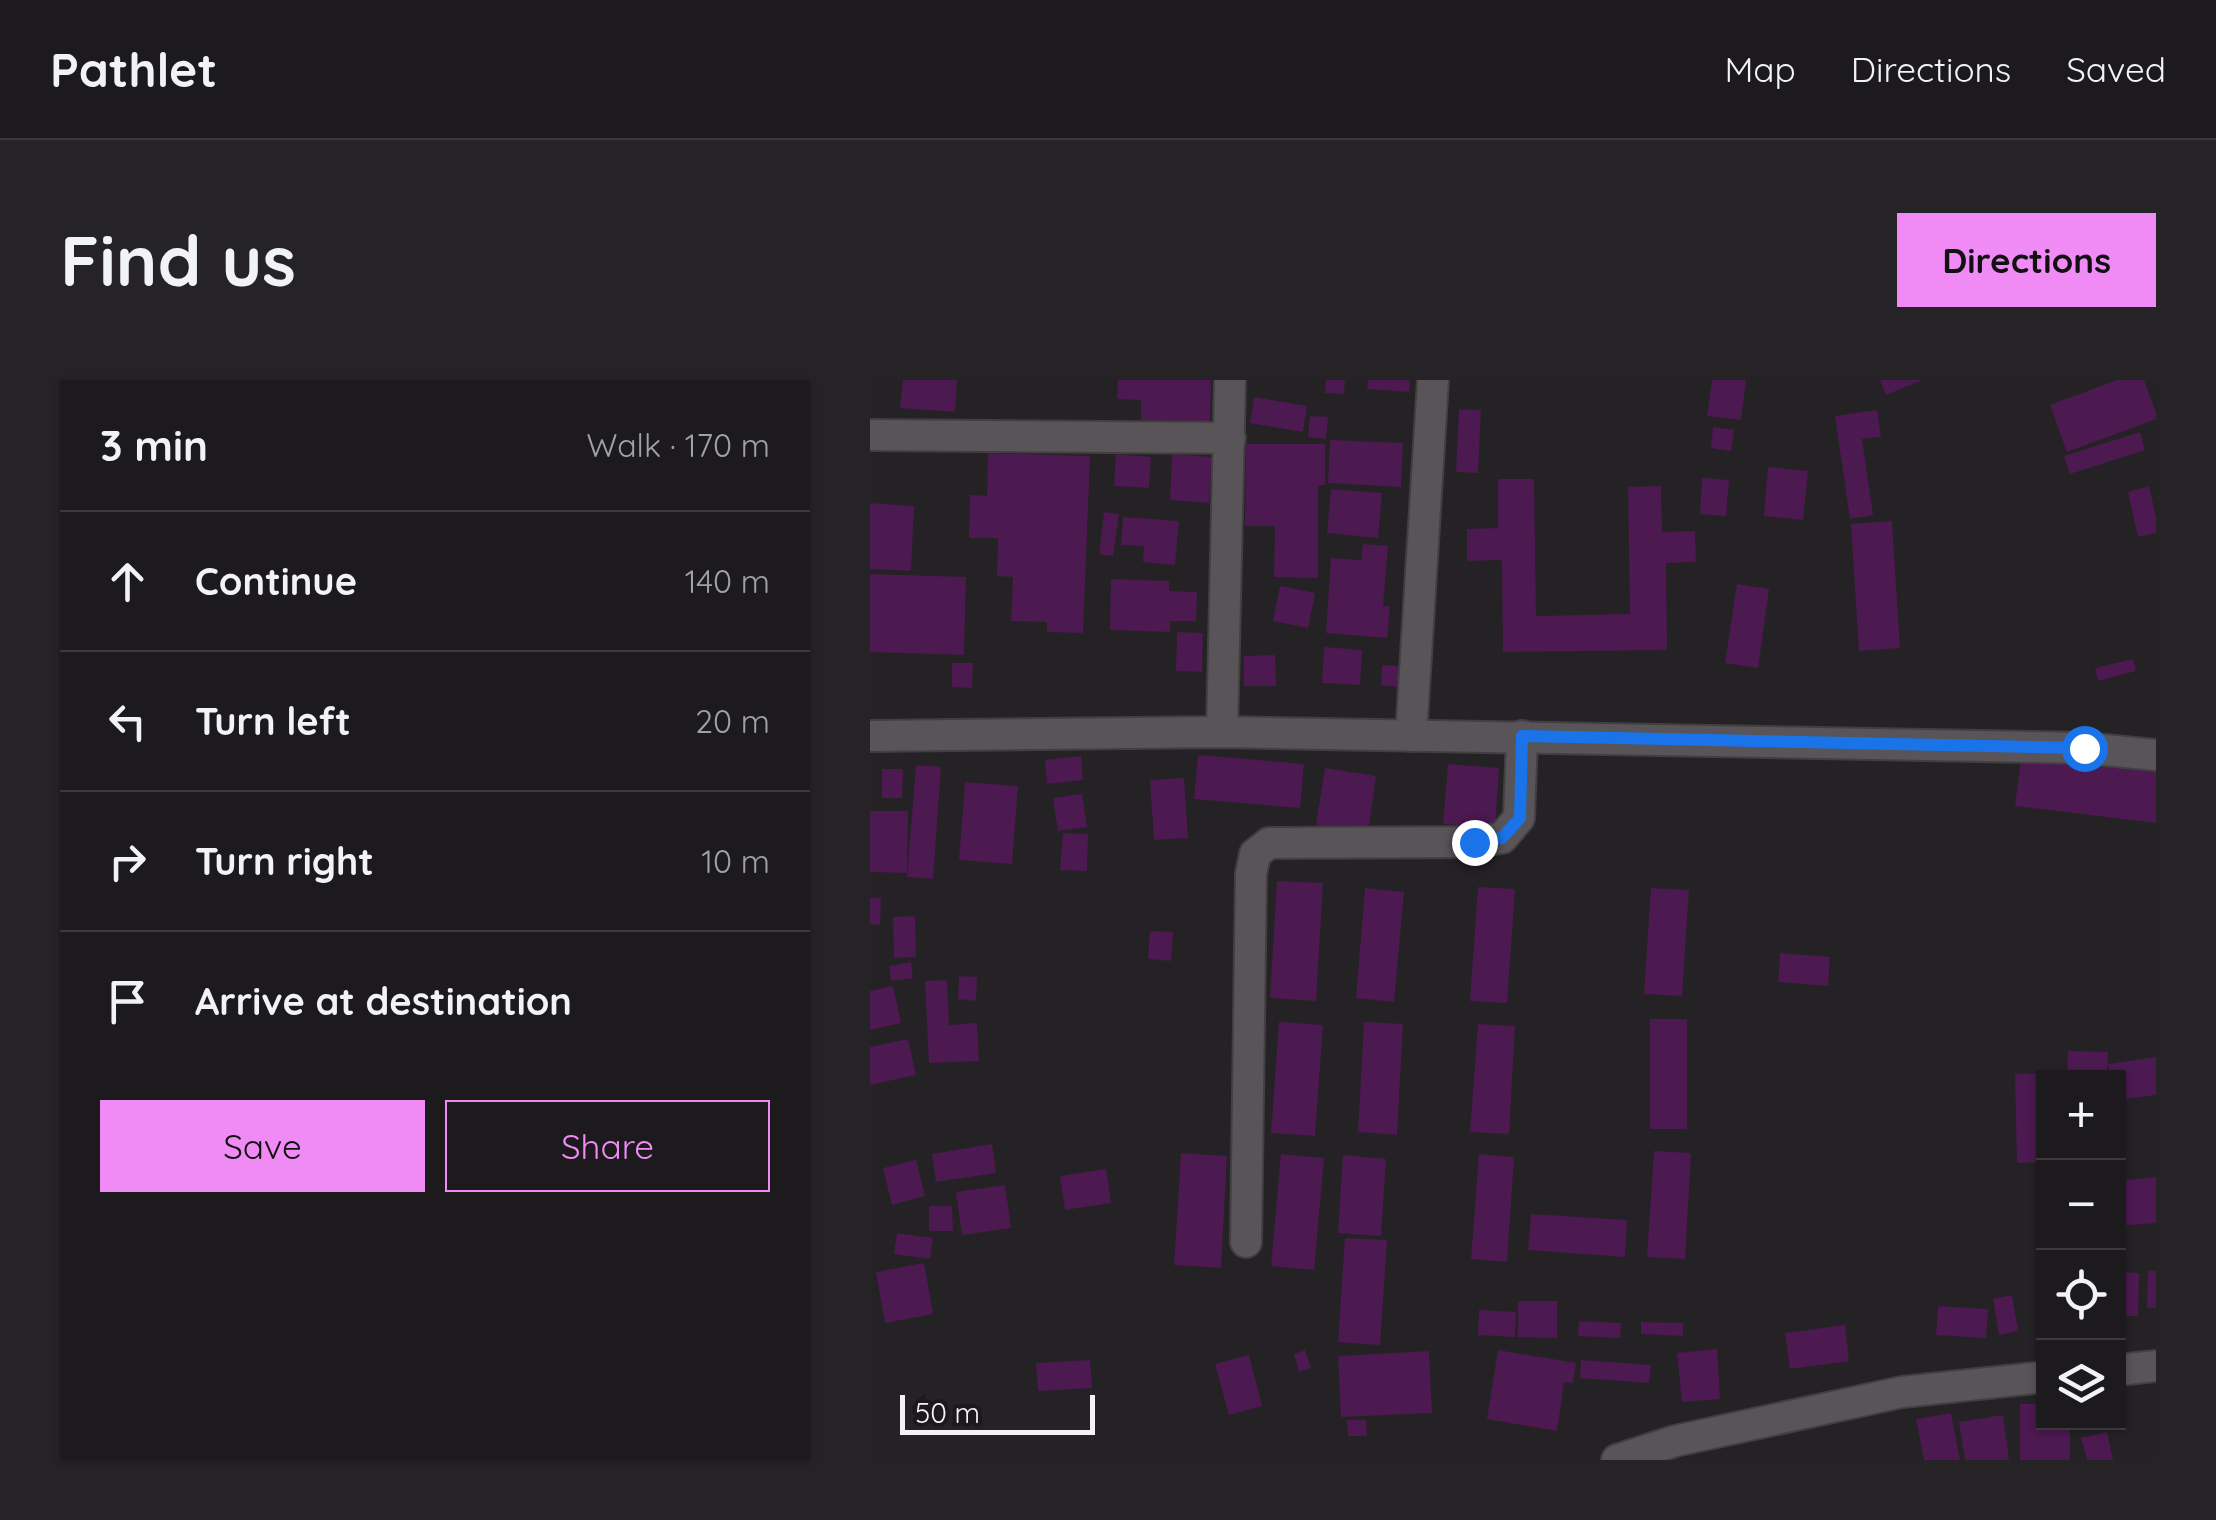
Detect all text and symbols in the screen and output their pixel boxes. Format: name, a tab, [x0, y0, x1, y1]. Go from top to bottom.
text: Pathlet	[50, 39, 217, 99]
text: Map	[1724, 47, 1796, 91]
text: Directions	[1851, 47, 2011, 91]
text: Saved	[2066, 47, 2166, 91]
button: Directions	[1897, 213, 2156, 307]
text: Find us	[60, 216, 296, 304]
text: 3 min	[100, 419, 208, 472]
text: Walk · 170 m	[587, 425, 770, 465]
icon: ahead	[100, 554, 155, 609]
text: Continue	[195, 557, 357, 605]
text: 140 m	[685, 561, 770, 601]
icon: left	[100, 694, 155, 749]
text: Turn left	[195, 697, 351, 745]
text: 20 m	[695, 701, 770, 741]
route start	[2062, 726, 2108, 772]
route end	[1452, 820, 1498, 866]
icon: right	[100, 834, 155, 889]
text: Turn right	[195, 837, 374, 885]
text: 10 m	[701, 841, 770, 881]
icon: arrive	[100, 974, 155, 1029]
text: Arrive at destination	[195, 977, 572, 1025]
map controls	[2036, 1070, 2126, 1430]
button: +	[2036, 1070, 2126, 1160]
button: Save	[100, 1100, 425, 1192]
button: Share	[445, 1100, 770, 1192]
button: −	[2036, 1160, 2126, 1250]
button: locate	[2036, 1250, 2126, 1340]
button: layers	[2036, 1340, 2126, 1430]
scale bar	[900, 1390, 1095, 1434]
text: 50 m	[915, 1395, 980, 1430]

